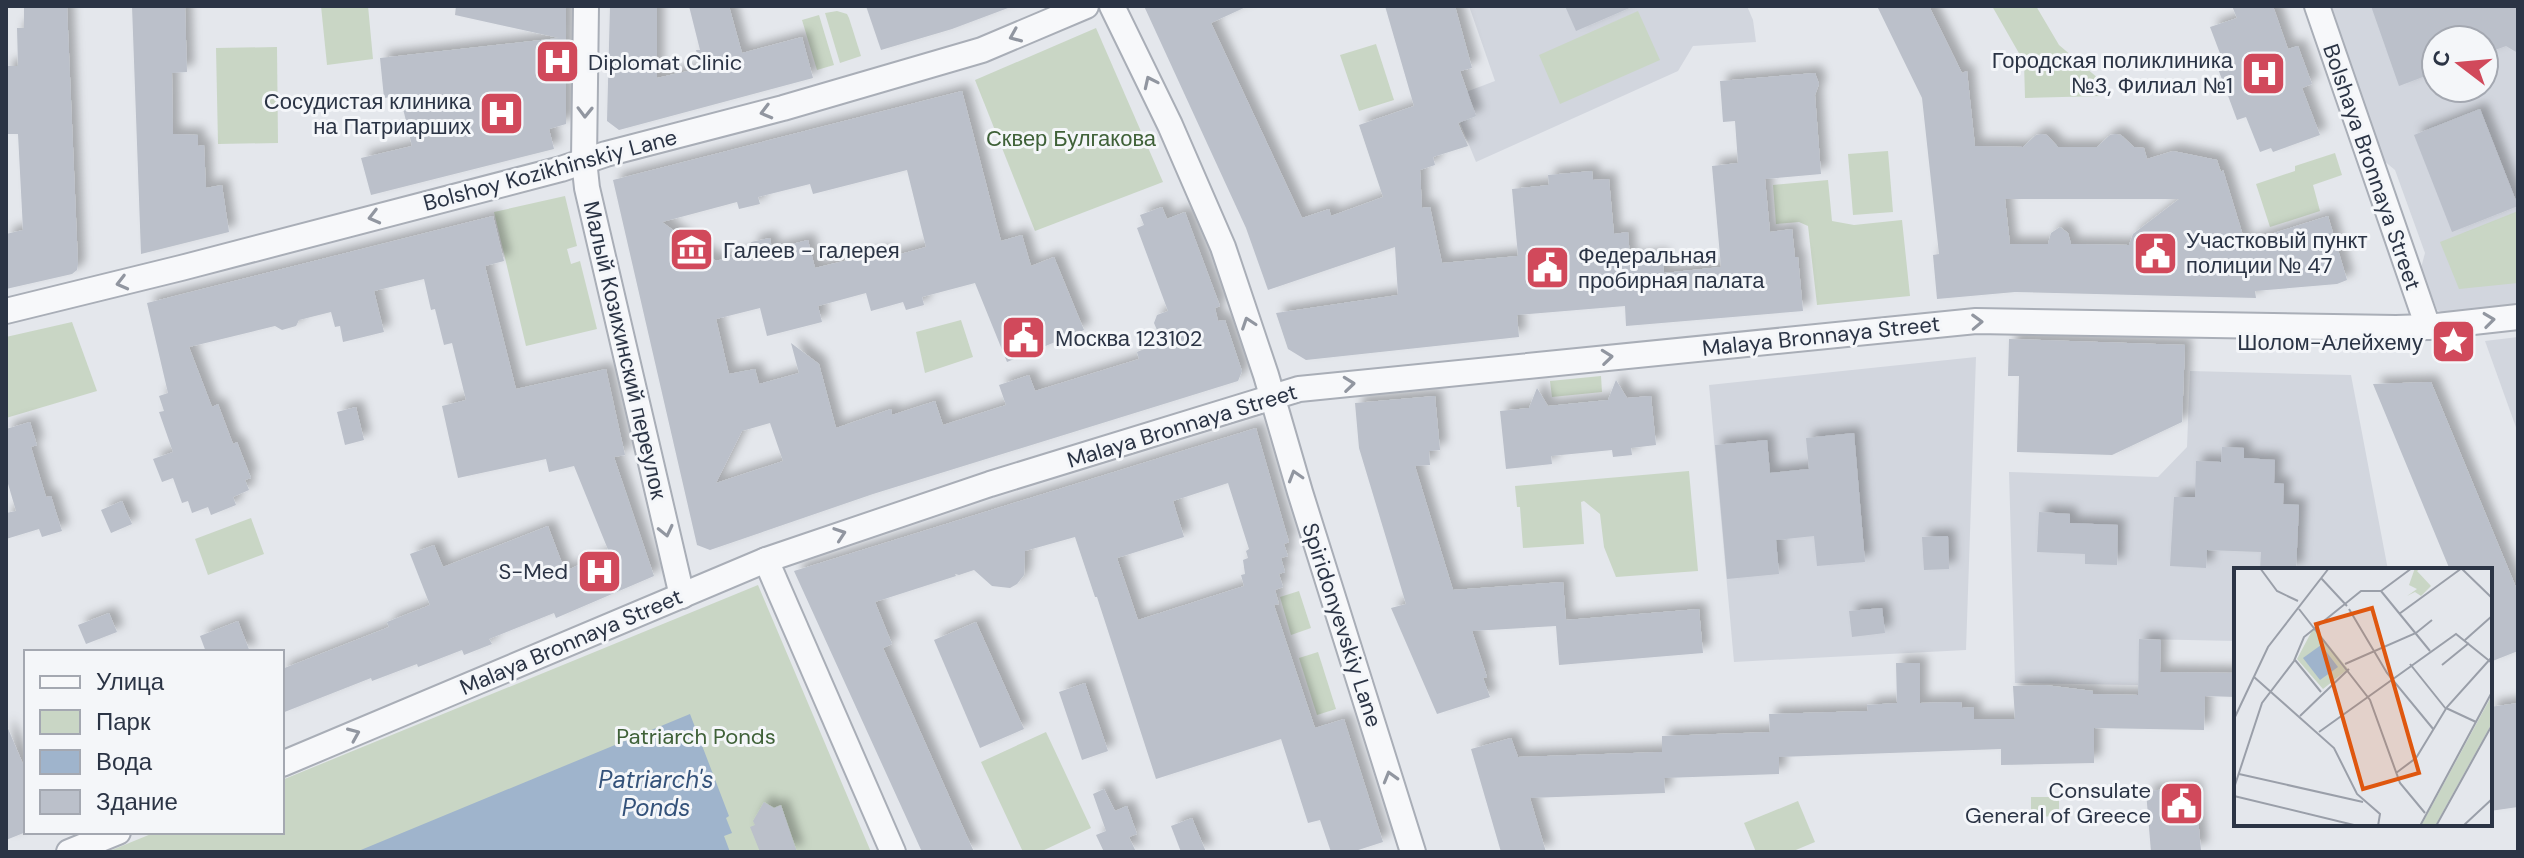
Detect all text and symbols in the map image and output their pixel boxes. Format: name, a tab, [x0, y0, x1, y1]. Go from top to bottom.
north arrow	[2420, 24, 2500, 104]
one-way arrow	[1009, 27, 1023, 43]
hospital icon: Diplomat Clinic	[533, 38, 581, 86]
street label: Bolshaya Bronnaya Street	[2316, 40, 2428, 294]
place label: Городская поликлиника №3, Филиал №1	[1992, 46, 2234, 100]
text: С	[2425, 47, 2457, 70]
place label: Diplomat Clinic	[588, 48, 742, 77]
hospital icon: Городская поликлиника №3, Филиал №1	[2240, 49, 2288, 97]
one-way arrow	[1144, 76, 1160, 91]
place label: Сосудистая клиника на Патриарших	[264, 87, 472, 141]
hospital icon: Сосудистая клиника на Патриарших	[478, 90, 526, 138]
one-way arrow	[760, 103, 774, 120]
one-way arrow	[576, 106, 594, 119]
street label: Bolshoy Kozikhinskiy Lane	[420, 122, 680, 218]
park label: Сквер Булгакова	[986, 124, 1157, 153]
street label: Малый Козихинский переулок	[577, 198, 674, 502]
one-way arrow	[368, 207, 381, 224]
museum icon: Галеев - галерея	[668, 226, 716, 274]
place label: Участковый пункт полиции № 47	[2186, 226, 2368, 280]
public building icon: Участковый пункт полиции № 47	[2131, 229, 2179, 277]
place label: Галеев - галерея	[723, 236, 900, 265]
place label: Федеральная пробирная палата	[1578, 241, 1765, 295]
public building icon: Федеральная пробирная палата	[1523, 244, 1571, 292]
one-way arrow	[116, 274, 130, 291]
street label: Malaya Bronnaya Street	[1701, 309, 1941, 363]
one-way arrow	[2482, 312, 2496, 329]
one-way arrow	[1971, 313, 1984, 330]
public building icon: Москва 123102	[1000, 314, 1048, 362]
one-way arrow	[1242, 317, 1258, 331]
place icon: Шолом-Алейхему	[2430, 318, 2478, 366]
place label: Москва 123102	[1055, 324, 1203, 353]
place label: Шолом-Алейхему	[2237, 328, 2423, 357]
one-way arrow	[1601, 348, 1614, 365]
one-way arrow	[1342, 376, 1355, 393]
street label: Malaya Bronnaya Street	[1063, 377, 1301, 475]
one-way arrow	[1288, 470, 1304, 484]
street label: Spiridonyevskiy Lane	[1295, 519, 1389, 731]
one-way arrow	[657, 524, 674, 537]
one-way arrow	[832, 528, 846, 544]
hospital icon: S-Med	[575, 547, 623, 595]
place label: S-Med	[499, 557, 568, 586]
inset map	[2234, 568, 2492, 826]
street label: Malaya Bronnaya Street	[455, 582, 687, 702]
legend	[24, 650, 284, 834]
text: Улица	[96, 666, 165, 697]
text: Парк	[96, 706, 151, 737]
park label: Patriarch Ponds	[616, 722, 776, 751]
one-way arrow	[346, 727, 360, 743]
text: Вода	[96, 746, 153, 777]
water label: Patriarch's Ponds	[598, 764, 714, 823]
one-way arrow	[1383, 771, 1399, 785]
place label: Consulate General of Greece	[1965, 776, 2151, 830]
public building icon: Consulate General of Greece	[2158, 779, 2206, 827]
text: Здание	[96, 786, 178, 817]

